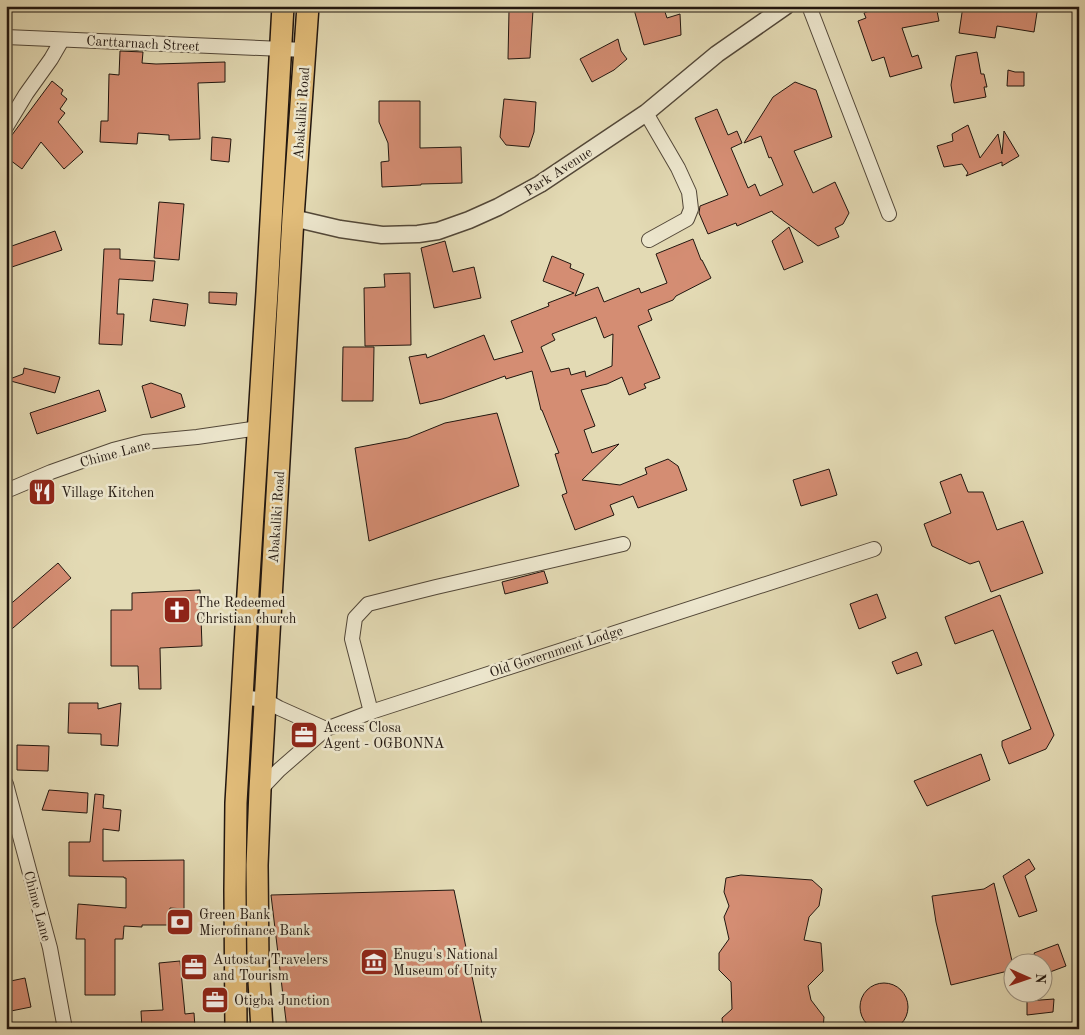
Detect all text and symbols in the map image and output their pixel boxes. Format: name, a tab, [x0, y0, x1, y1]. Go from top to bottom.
street label: Carttarnach Street	[86, 34, 200, 54]
street label: Abakaliki Road	[292, 66, 312, 160]
street label: Park Avenue	[522, 145, 595, 199]
street label: Chime Lane	[78, 438, 152, 470]
street label: Abakaliki Road	[267, 470, 287, 564]
restaurant icon: Village Kitchen	[27, 477, 57, 507]
place label: Village Kitchen	[61, 486, 155, 500]
church icon: The Redeemed Christian church	[162, 595, 192, 625]
place label: The Redeemed Christian church	[196, 596, 297, 626]
street label: Old Government Lodge	[488, 624, 625, 680]
office icon: Access Closa Agent - OGBONNA	[289, 720, 319, 750]
place label: Access Closa Agent - OGBONNA	[323, 721, 445, 751]
street label: Chime Lane	[21, 869, 53, 943]
bank icon: Green Bank Microfinance Bank	[165, 907, 195, 937]
place label: Green Bank Microfinance Bank	[199, 908, 311, 938]
museum icon: Enugu's National Museum of Unity	[359, 947, 389, 977]
place label: Enugu's National Museum of Unity	[393, 948, 498, 978]
office icon: Autostar Travelers and Tourism	[179, 952, 209, 982]
north arrow	[1002, 952, 1052, 1002]
place label: Autostar Travelers and Tourism	[213, 953, 328, 983]
text: N	[1033, 973, 1047, 984]
office icon: Otigba Junction	[200, 985, 230, 1015]
place label: Otigba Junction	[234, 994, 330, 1008]

